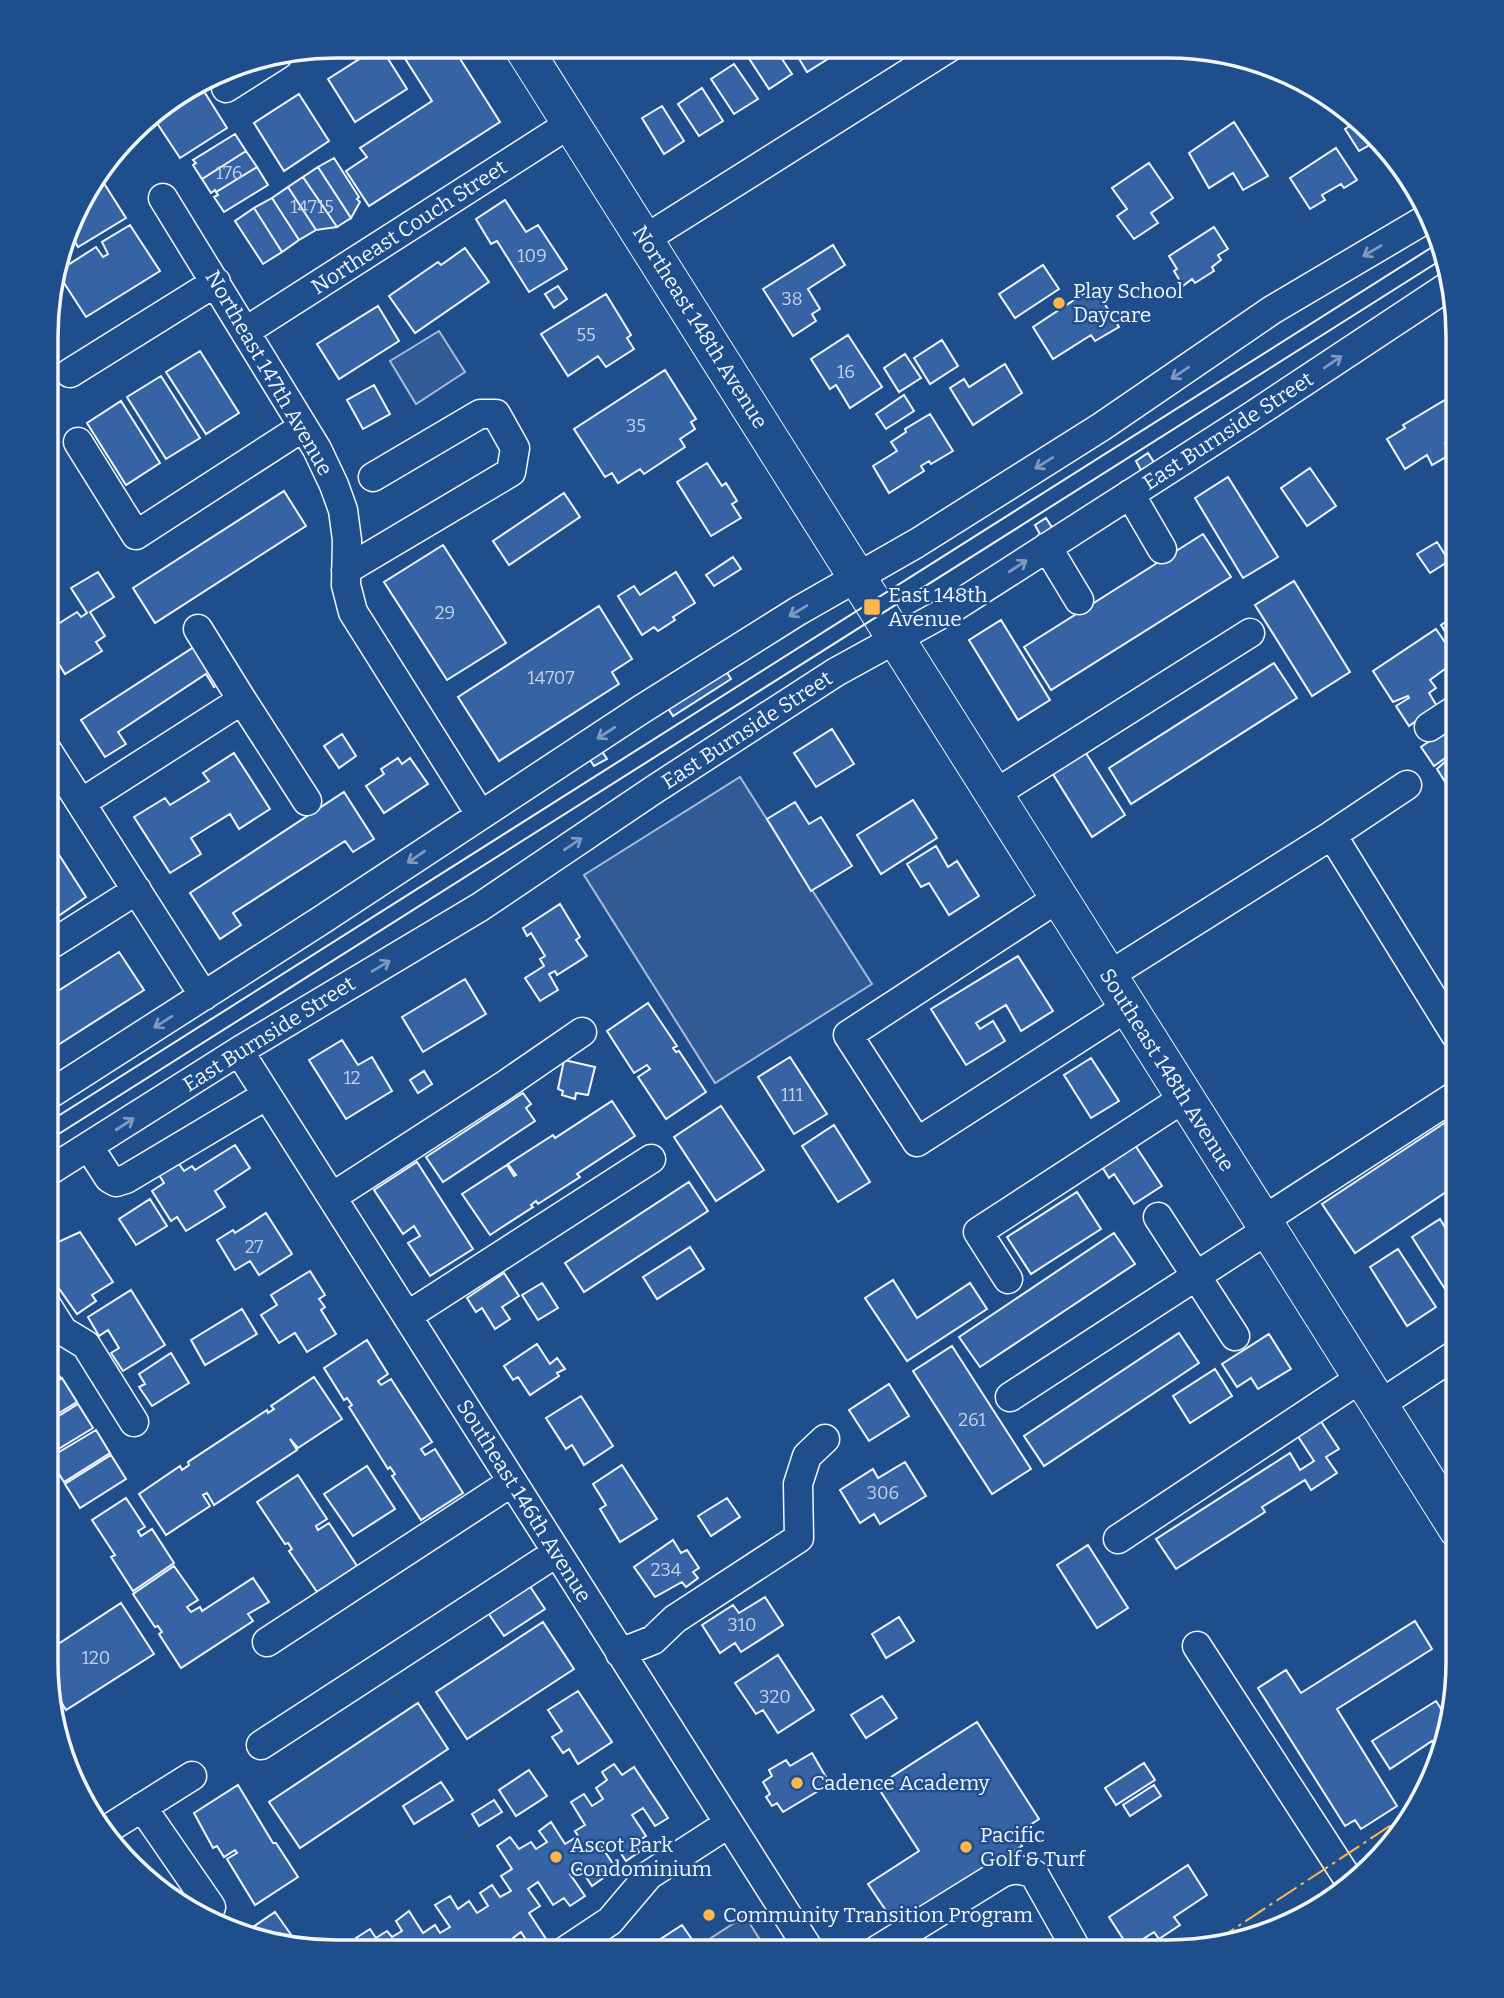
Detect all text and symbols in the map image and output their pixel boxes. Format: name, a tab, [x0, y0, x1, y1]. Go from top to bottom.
street label: Northeast Couch Street	[306, 154, 512, 300]
house number: 176	[216, 162, 242, 184]
house number: 14715	[290, 196, 334, 218]
street label: Northeast 148th Avenue	[627, 221, 773, 433]
one-way arrow	[1362, 244, 1382, 258]
house number: 109	[517, 245, 547, 267]
street label: Northeast 147th Avenue	[200, 266, 338, 480]
place label: Play School Daycare	[1073, 278, 1183, 328]
house number: 38	[781, 288, 803, 310]
marker: Play School Daycare	[1051, 295, 1067, 311]
house number: 55	[576, 324, 596, 346]
one-way arrow	[1322, 355, 1342, 369]
house number: 16	[837, 361, 855, 383]
street label: East Burnside Street	[1138, 366, 1319, 496]
one-way arrow	[1171, 366, 1190, 380]
house number: 35	[626, 415, 646, 437]
one-way arrow	[1034, 457, 1054, 471]
one-way arrow	[1008, 558, 1027, 573]
place label: East 148th Avenue	[888, 582, 988, 632]
marker: East 148th Avenue	[862, 597, 882, 617]
house number: 29	[435, 602, 455, 624]
one-way arrow	[789, 604, 809, 618]
street label: East Burnside Street	[657, 665, 838, 795]
house number: 14707	[528, 667, 574, 689]
one-way arrow	[597, 725, 616, 740]
one-way arrow	[563, 837, 582, 851]
one-way arrow	[406, 850, 426, 864]
one-way arrow	[370, 959, 390, 973]
street label: Southeast 148th Avenue	[1094, 964, 1240, 1176]
street label: East Burnside Street	[178, 970, 360, 1098]
one-way arrow	[154, 1015, 174, 1029]
house number: 12	[343, 1067, 361, 1089]
house number: 111	[781, 1084, 804, 1106]
one-way arrow	[115, 1117, 134, 1131]
house number: 27	[245, 1236, 263, 1258]
street label: Southeast 146th Avenue	[451, 1395, 597, 1607]
house number: 261	[958, 1409, 986, 1431]
house number: 306	[867, 1482, 899, 1504]
house number: 234	[651, 1559, 682, 1581]
house number: 310	[727, 1614, 757, 1636]
house number: 120	[82, 1647, 110, 1669]
house number: 320	[759, 1686, 791, 1708]
place label: Cadence Academy	[811, 1770, 991, 1796]
marker: Cadence Academy	[789, 1775, 805, 1791]
place label: Pacific Golf & Turf	[980, 1822, 1087, 1872]
place label: Ascot Park Condominium	[570, 1832, 712, 1882]
marker: Pacific Golf & Turf	[958, 1839, 974, 1855]
marker: Ascot Park Condominium	[548, 1849, 564, 1865]
place label: Community Transition Program	[723, 1902, 1033, 1928]
marker: Community Transition Program	[701, 1907, 717, 1923]

